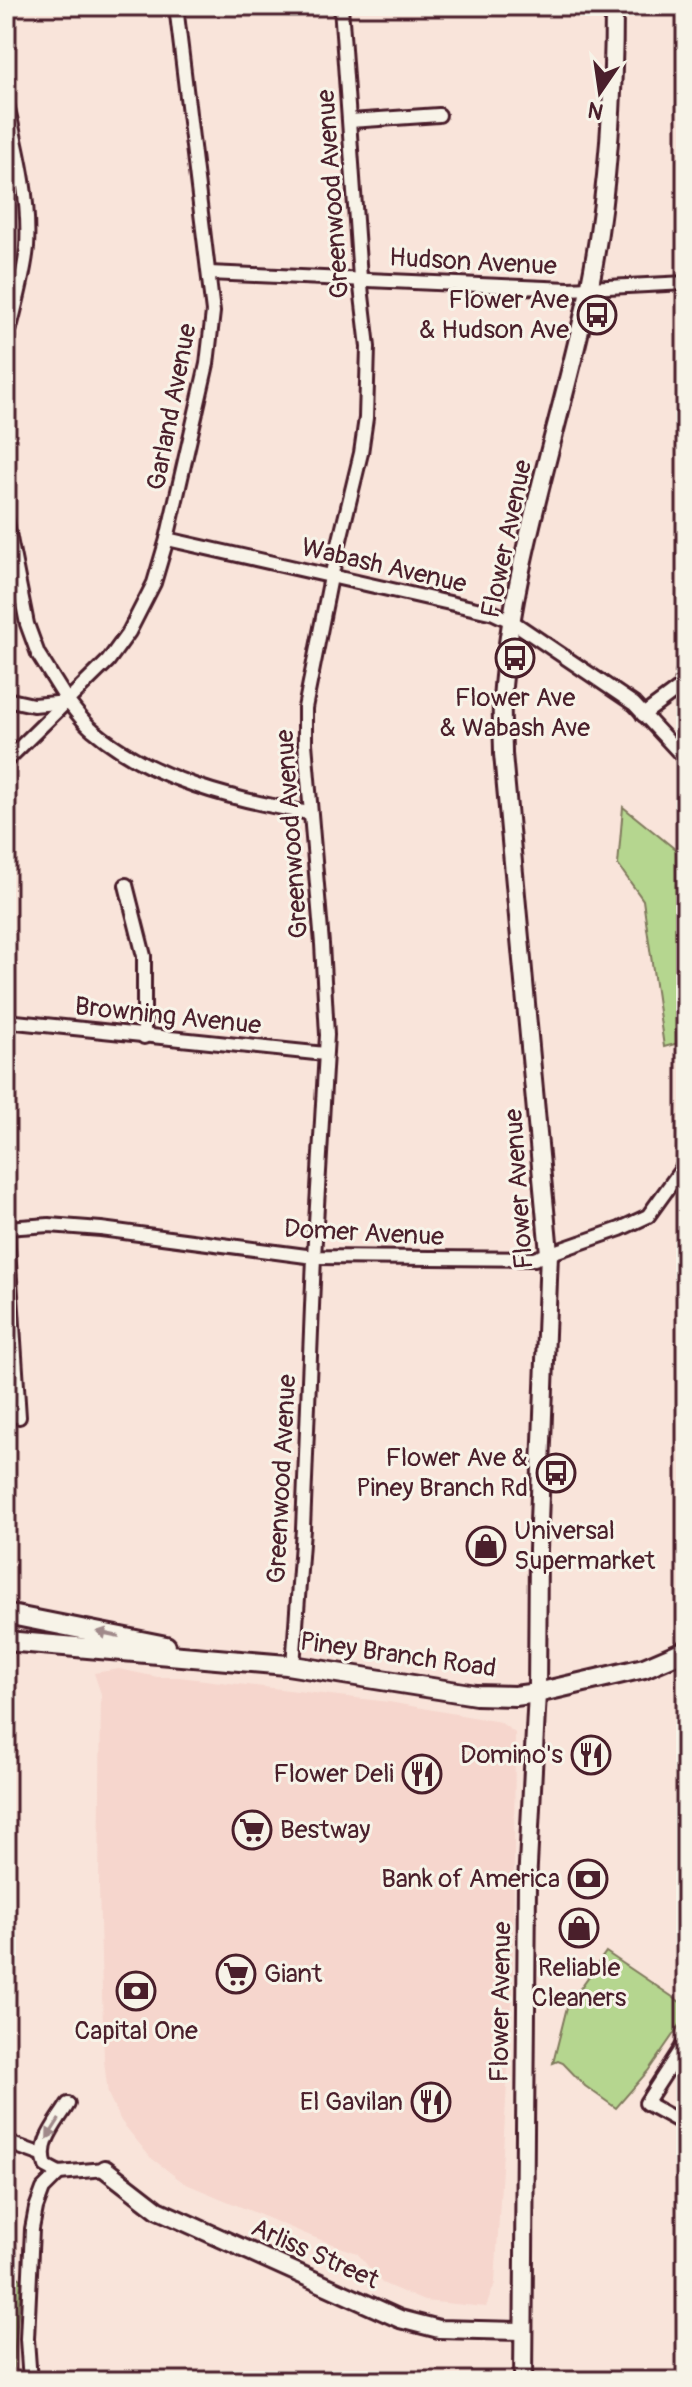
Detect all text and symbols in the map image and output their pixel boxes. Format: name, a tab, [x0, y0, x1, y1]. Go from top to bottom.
north arrow	[560, 52, 640, 132]
street label: Greenwood Avenue	[310, 88, 356, 300]
text: N	[585, 95, 606, 126]
street label: Hudson Avenue	[388, 242, 558, 282]
place label: Flower Ave & Hudson Ave	[419, 284, 569, 346]
bus stop icon: Flower Ave & Hudson Ave	[576, 294, 618, 336]
street label: Garland Avenue	[140, 321, 204, 493]
street label: Flower Avenue	[475, 457, 539, 621]
street label: Wabash Avenue	[298, 531, 470, 601]
bus stop icon: Flower Ave & Wabash Ave	[494, 637, 536, 679]
place label: Flower Ave & Wabash Ave	[440, 682, 590, 744]
street label: Greenwood Avenue	[269, 728, 315, 940]
street label: Browning Avenue	[73, 990, 263, 1042]
street label: Flower Avenue	[497, 1108, 541, 1270]
street label: Domer Avenue	[283, 1213, 445, 1253]
street label: Greenwood Avenue	[261, 1373, 303, 1585]
place label: Flower Ave & Piney Branch Rd	[356, 1442, 528, 1504]
bus stop icon: Flower Ave & Piney Branch Rd	[535, 1452, 577, 1494]
place label: Universal Supermarket	[514, 1515, 656, 1577]
shop icon: Universal Supermarket	[465, 1525, 507, 1567]
street label: Piney Branch Road	[298, 1625, 498, 1685]
one-way arrow	[95, 1627, 120, 1640]
restaurant icon: Domino's	[570, 1734, 612, 1776]
place label: Domino's	[460, 1739, 563, 1771]
restaurant icon: Flower Deli	[401, 1753, 443, 1795]
place label: Flower Deli	[273, 1758, 394, 1790]
supermarket icon: Bestway	[231, 1809, 273, 1851]
place label: Bestway	[280, 1814, 370, 1846]
bank icon: Bank of America	[567, 1858, 609, 1900]
place label: Bank of America	[381, 1863, 560, 1895]
shop icon: Reliable Cleaners	[558, 1907, 600, 1949]
street label: Flower Avenue	[484, 1921, 518, 2083]
place label: Reliable Cleaners	[532, 1952, 627, 2014]
supermarket icon: Giant	[215, 1953, 257, 1995]
place label: Giant	[264, 1958, 323, 1990]
bank icon: Capital One	[115, 1970, 157, 2012]
place label: Capital One	[74, 2015, 198, 2047]
restaurant icon: El Gavilan	[410, 2081, 452, 2123]
place label: El Gavilan	[300, 2086, 403, 2118]
one-way arrow	[47, 2118, 61, 2140]
street label: Arliss Street	[246, 2212, 384, 2297]

